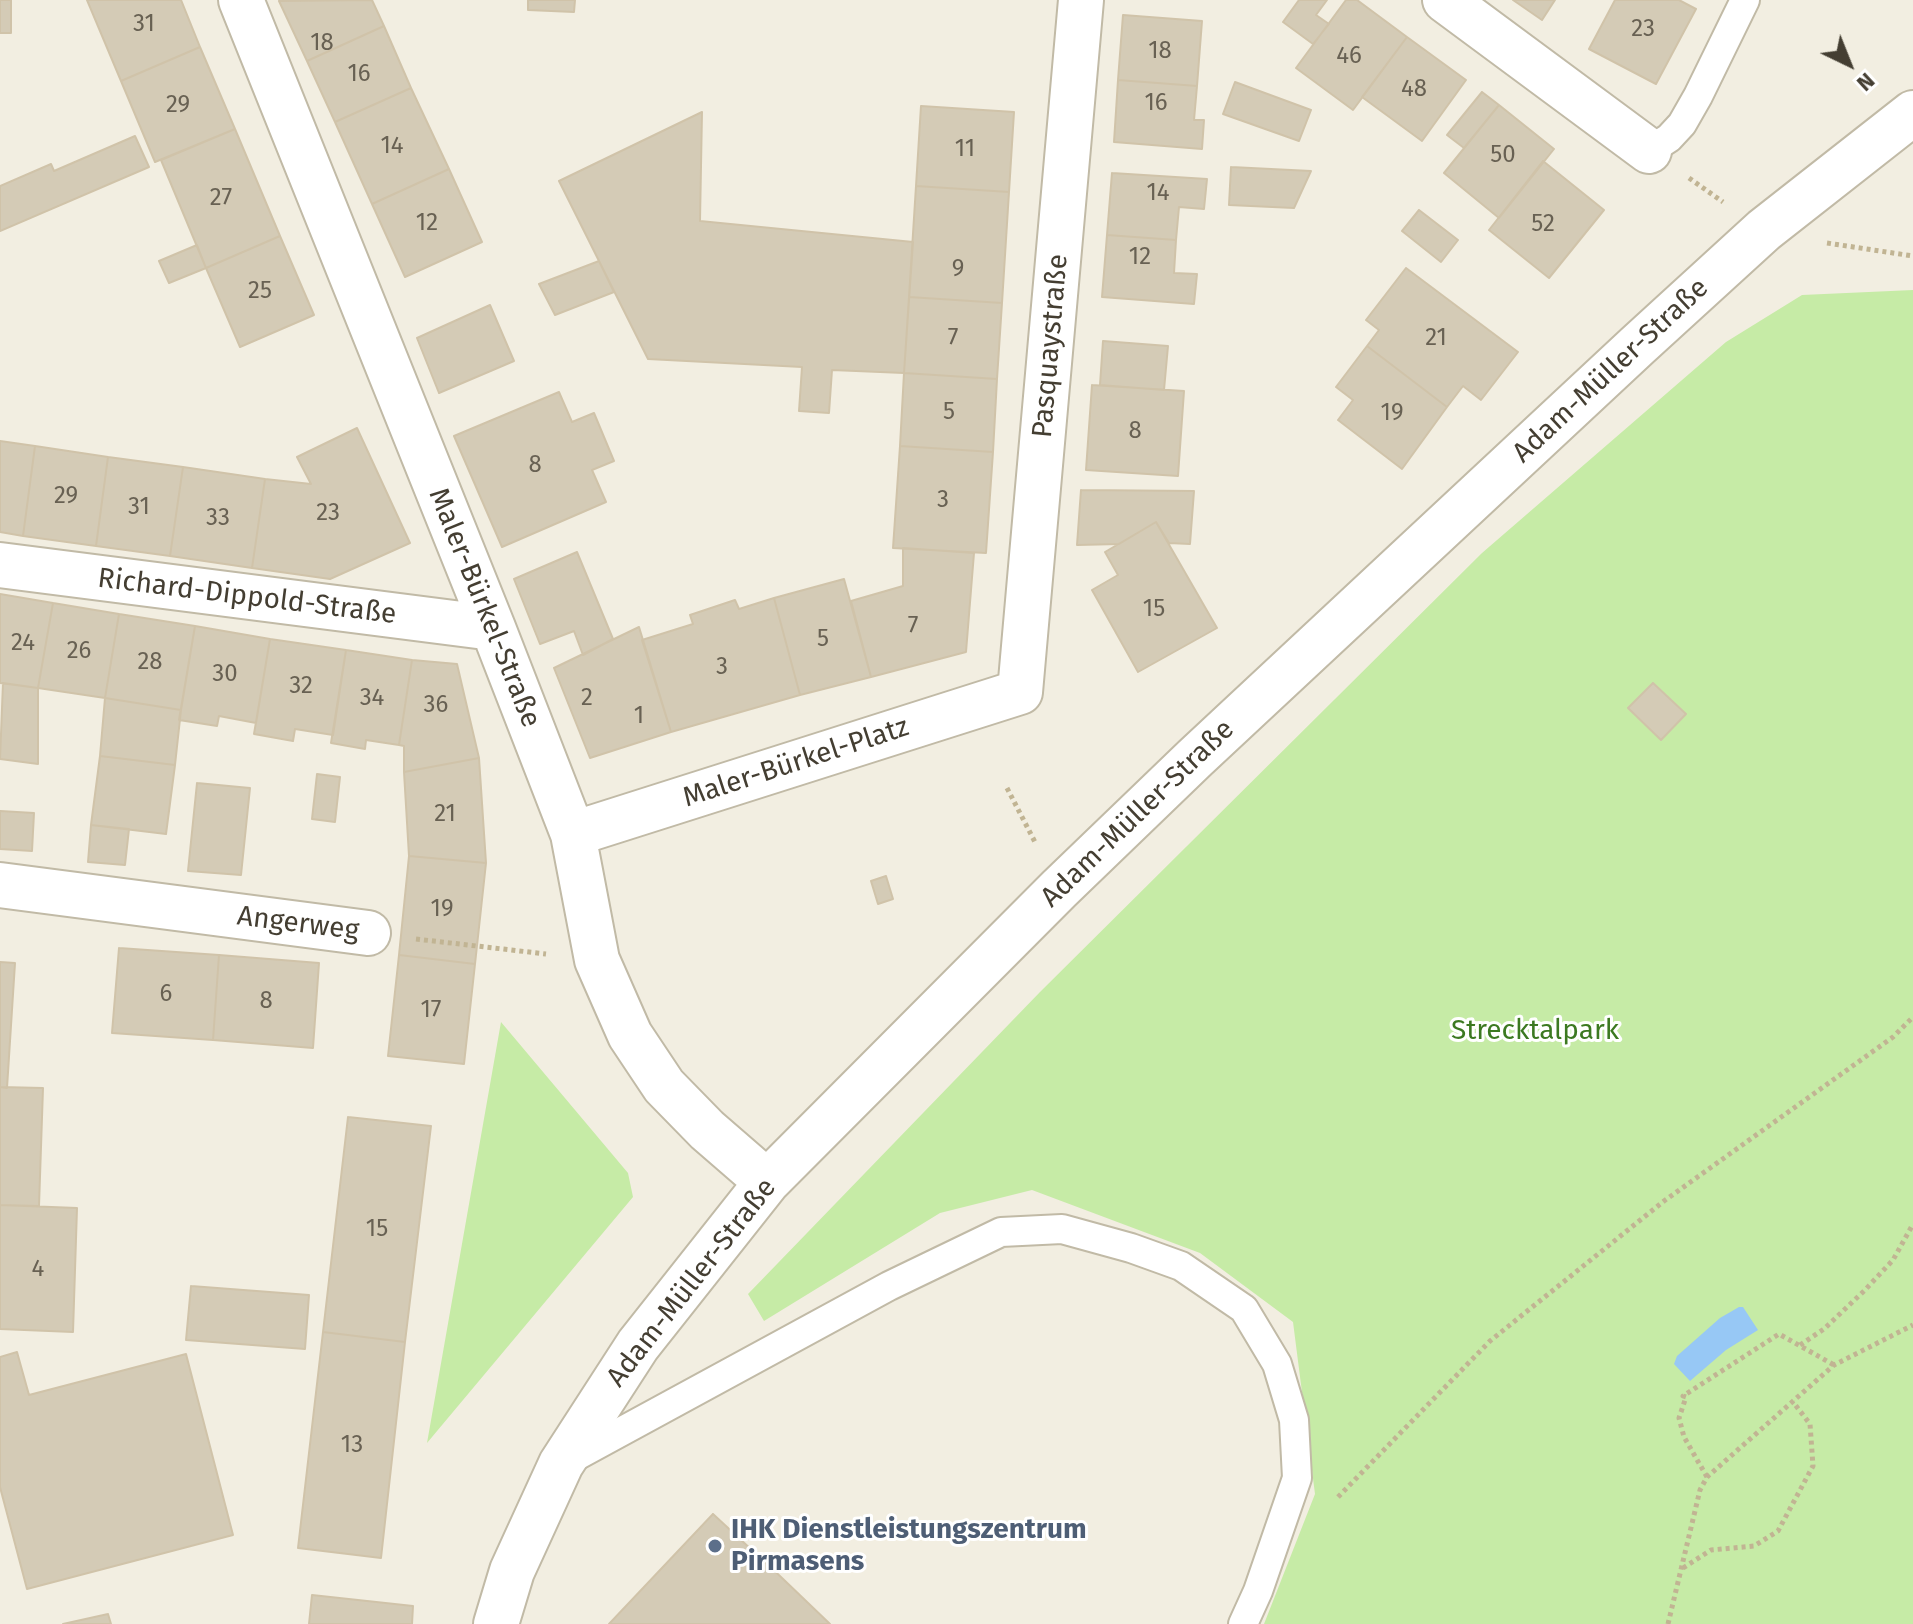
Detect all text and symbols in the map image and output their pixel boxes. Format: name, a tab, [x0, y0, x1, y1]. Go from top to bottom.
house number: 31	[133, 10, 155, 38]
house number: 23	[1631, 15, 1655, 43]
north arrow	[1809, 24, 1889, 104]
house number: 18	[310, 29, 334, 57]
house number: 18	[1148, 37, 1172, 65]
house number: 46	[1336, 42, 1362, 70]
house number: 16	[347, 60, 371, 88]
text: N	[1851, 67, 1880, 97]
house number: 48	[1401, 75, 1427, 103]
house number: 16	[1144, 89, 1168, 117]
house number: 29	[166, 91, 190, 119]
house number: 14	[380, 132, 404, 160]
house number: 11	[955, 135, 975, 163]
house number: 50	[1490, 141, 1516, 169]
house number: 14	[1146, 179, 1170, 207]
house number: 27	[210, 184, 232, 212]
house number: 12	[416, 209, 438, 237]
house number: 52	[1531, 210, 1555, 238]
house number: 12	[1129, 243, 1151, 271]
street label: Pasquaystraße	[1026, 253, 1076, 439]
house number: 9	[952, 255, 964, 283]
street label: Adam-Müller-Straße	[1506, 272, 1716, 470]
house number: 25	[248, 277, 272, 305]
house number: 7	[948, 324, 958, 352]
house number: 21	[1425, 324, 1447, 352]
house number: 5	[943, 398, 955, 426]
house number: 19	[1381, 399, 1403, 427]
house number: 8	[1128, 417, 1142, 445]
house number: 8	[528, 451, 542, 479]
house number: 29	[54, 482, 78, 510]
street label: Maler-Bürkel-Straße	[421, 483, 547, 733]
house number: 3	[937, 486, 949, 514]
house number: 31	[128, 493, 150, 521]
house number: 23	[316, 499, 340, 527]
house number: 33	[206, 504, 230, 532]
street label: Richard-Dippold-Straße	[96, 562, 398, 632]
house number: 15	[1143, 595, 1165, 623]
house number: 7	[908, 612, 918, 640]
house number: 5	[817, 625, 829, 653]
house number: 24	[11, 629, 35, 657]
house number: 26	[67, 637, 91, 665]
house number: 28	[137, 648, 163, 676]
house number: 3	[716, 653, 728, 681]
house number: 30	[212, 660, 238, 688]
house number: 32	[289, 672, 313, 700]
house number: 34	[360, 684, 384, 712]
house number: 2	[581, 684, 593, 712]
house number: 36	[424, 691, 448, 719]
house number: 1	[634, 702, 644, 730]
street label: Maler-Bürkel-Platz	[679, 711, 913, 815]
street label: Adam-Müller-Straße	[1035, 713, 1241, 915]
house number: 21	[434, 800, 456, 828]
house number: 19	[431, 895, 453, 923]
street label: Angerweg	[235, 900, 361, 948]
house number: 6	[160, 980, 172, 1008]
house number: 8	[259, 987, 273, 1015]
house number: 17	[420, 996, 442, 1024]
park label: Strecktalpark	[1451, 1014, 1619, 1048]
street label: Adam-Müller-Straße	[600, 1172, 784, 1394]
house number: 15	[366, 1215, 388, 1243]
house number: 4	[32, 1255, 44, 1283]
house number: 13	[341, 1431, 363, 1459]
place label: IHK Dienstleistungszentrum Pirmasens	[731, 1513, 1087, 1579]
marker: IHK Dienstleistungszentrum Pirmasens	[706, 1537, 724, 1555]

